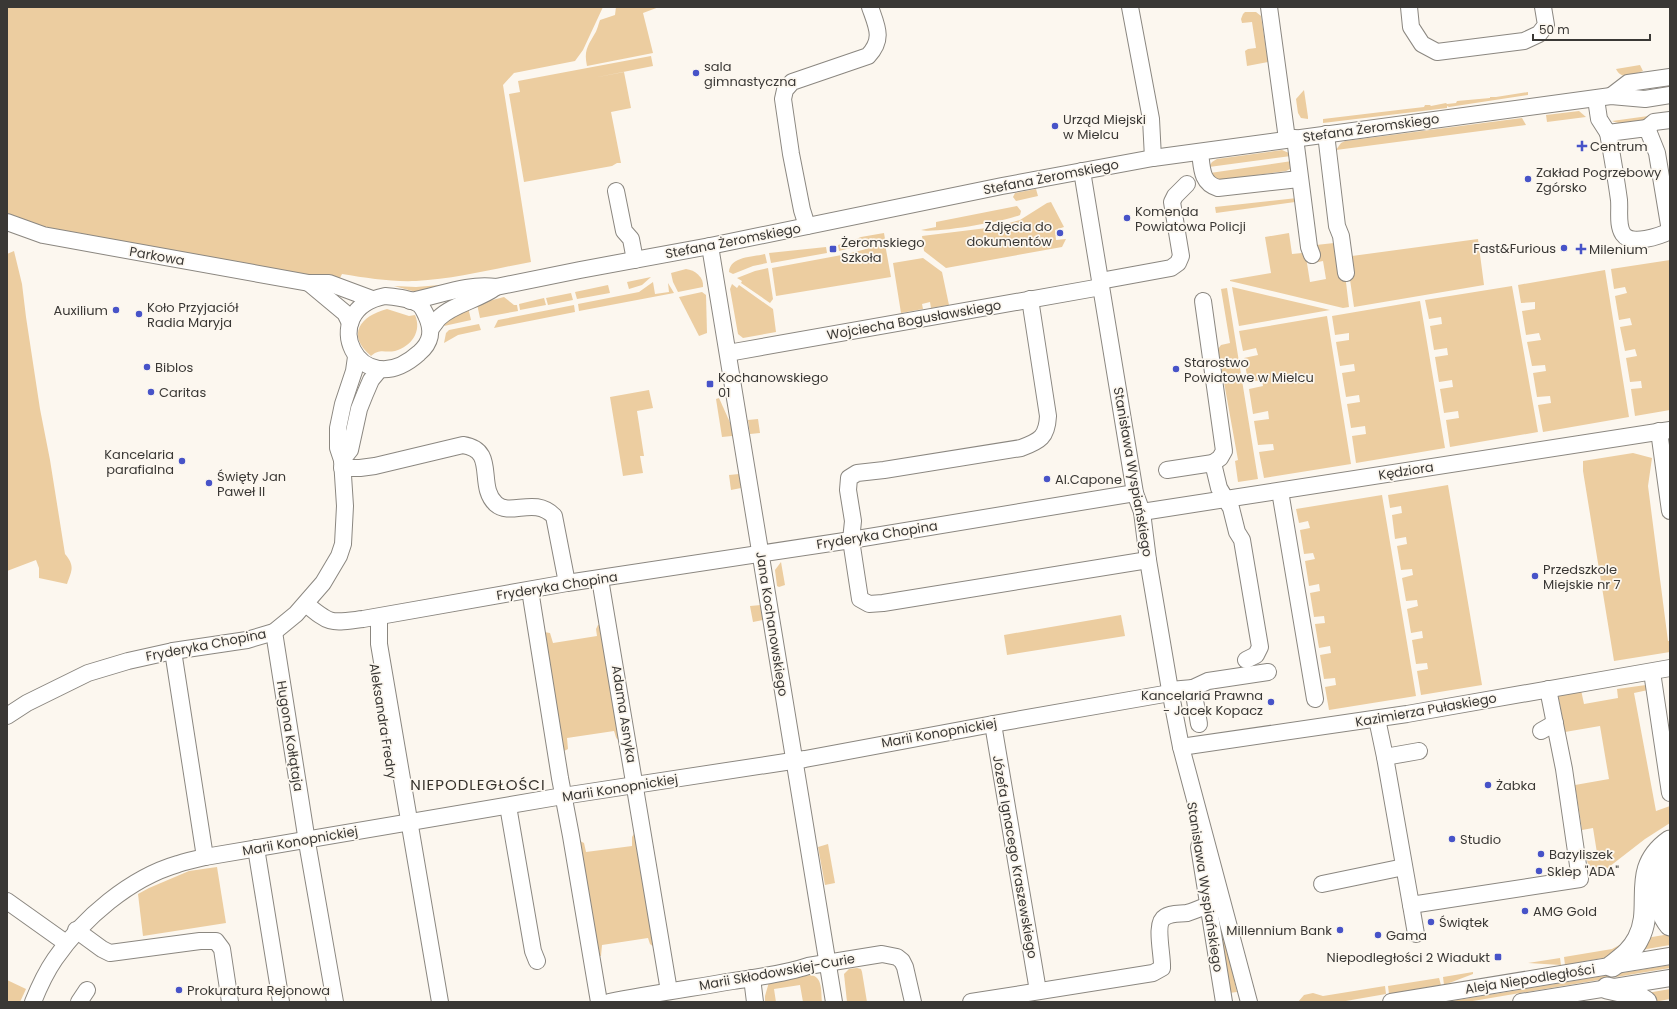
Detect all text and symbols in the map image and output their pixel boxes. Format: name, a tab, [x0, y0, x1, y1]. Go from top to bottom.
scale bar	[1533, 16, 1650, 42]
text: 50 m	[1539, 21, 1570, 38]
place label: sala gimnastyczna	[704, 57, 796, 91]
marker: sala gimnastyczna	[691, 68, 701, 78]
street label: Stefana Żeromskiego	[1302, 109, 1440, 147]
place label: Urząd Miejski w Mielcu	[1063, 110, 1146, 144]
marker: Urząd Miejski w Mielcu	[1050, 121, 1060, 131]
place label: Centrum	[1590, 137, 1648, 156]
marker: Centrum	[1577, 141, 1587, 151]
street label: Stefana Żeromskiego	[982, 155, 1120, 199]
place label: Zakład Pogrzebowy Zgórsko	[1536, 163, 1662, 197]
marker: Zakład Pogrzebowy Zgórsko	[1523, 174, 1533, 184]
place label: Komenda Powiatowa Policji	[1135, 202, 1246, 236]
marker: Komenda Powiatowa Policji	[1122, 213, 1132, 223]
place label: Zdjęcia do dokumentów	[966, 217, 1052, 251]
street label: Stefana Żeromskiego	[664, 219, 802, 263]
marker: Zdjęcia do dokumentów	[1055, 228, 1065, 238]
place label: Żeromskiego Szkoła	[841, 233, 925, 267]
place label: Fast&Furious	[1473, 239, 1556, 258]
place label: Milenium	[1589, 240, 1648, 259]
street label: Parkowa	[128, 242, 186, 270]
marker: Fast&Furious	[1559, 243, 1569, 253]
marker: Żeromskiego Szkoła	[828, 244, 838, 254]
marker: Milenium	[1576, 244, 1586, 254]
street label: Wojciecha Bogusławskiego	[825, 295, 1003, 345]
place label: Koło Przyjaciół Radia Maryja	[147, 298, 239, 332]
place label: Auxilium	[53, 301, 108, 320]
marker: Auxilium	[111, 305, 121, 315]
marker: Koło Przyjaciół Radia Maryja	[134, 309, 144, 319]
place label: Starostwo Powiatowe w Mielcu	[1184, 353, 1314, 387]
place label: Biblos	[155, 358, 193, 377]
marker: Biblos	[142, 362, 152, 372]
marker: Starostwo Powiatowe w Mielcu	[1171, 364, 1181, 374]
place label: Kochanowskiego 01	[718, 368, 828, 402]
marker: Kochanowskiego 01	[705, 379, 715, 389]
place label: Caritas	[159, 383, 206, 402]
street label: Stanisława Wyspiańskiego	[1109, 386, 1157, 558]
marker: Caritas	[146, 387, 156, 397]
place label: Kancelaria parafialna	[104, 445, 174, 479]
marker: Kancelaria parafialna	[177, 456, 187, 466]
street label: Kędziora	[1377, 457, 1435, 485]
place label: Święty Jan Paweł II	[217, 467, 286, 501]
place label: Al.Capone	[1055, 470, 1122, 489]
marker: Al.Capone	[1042, 474, 1052, 484]
marker: Święty Jan Paweł II	[204, 478, 214, 488]
street label: Fryderyka Chopina	[815, 516, 939, 554]
street label: Jana Kochanowskiego	[751, 550, 793, 698]
place label: Przedszkole Miejskie nr 7	[1543, 560, 1621, 594]
street label: Fryderyka Chopina	[495, 567, 619, 605]
marker: Przedszkole Miejskie nr 7	[1530, 571, 1540, 581]
street label: Fryderyka Chopina	[144, 624, 268, 666]
street label: Aleksandra Fredry	[364, 662, 402, 781]
street label: Adama Asnyka	[607, 664, 641, 764]
street label: Hugona Kołłątaja	[272, 679, 308, 793]
place label: Kancelaria Prawna - Jacek Kopacz	[1141, 686, 1263, 720]
street label: Kazimierza Pułaskiego	[1354, 688, 1498, 732]
marker: Kancelaria Prawna - Jacek Kopacz	[1266, 697, 1276, 707]
street label: Marii Konopnickiej	[880, 714, 998, 752]
street label: Józefa Ignacego Kraszewskiego	[988, 754, 1042, 960]
street label: Marii Konopnickiej	[561, 769, 679, 807]
district label: NIEPODLEGŁOŚCI	[410, 774, 546, 795]
place label: Żabka	[1496, 776, 1536, 795]
marker: Żabka	[1483, 780, 1493, 790]
street label: Stanisława Wyspiańskiego	[1182, 800, 1228, 974]
street label: Marii Konopnickiej	[241, 822, 359, 860]
place label: Studio	[1460, 830, 1501, 849]
marker: Studio	[1447, 834, 1457, 844]
place label: Bazyliszek	[1549, 845, 1613, 864]
marker: Bazyliszek	[1536, 849, 1546, 859]
place label: Sklep "ADA"	[1547, 862, 1619, 881]
marker: Sklep "ADA"	[1534, 866, 1544, 876]
place label: AMG Gold	[1533, 902, 1597, 921]
marker: AMG Gold	[1520, 906, 1530, 916]
place label: Świątek	[1439, 913, 1489, 932]
marker: Świątek	[1426, 917, 1436, 927]
place label: Millennium Bank	[1226, 921, 1332, 940]
marker: Millennium Bank	[1335, 925, 1345, 935]
place label: Gama	[1386, 926, 1427, 945]
marker: Gama	[1373, 930, 1383, 940]
place label: Niepodległości 2 Wiadukt	[1327, 948, 1490, 967]
street label: Marii Skłodowskiej-Curie	[698, 949, 856, 995]
marker: Niepodległości 2 Wiadukt	[1493, 952, 1503, 962]
street label: Aleja Niepodległości	[1464, 959, 1596, 999]
place label: Prokuratura Rejonowa	[187, 981, 330, 1000]
marker: Prokuratura Rejonowa	[174, 985, 184, 995]

